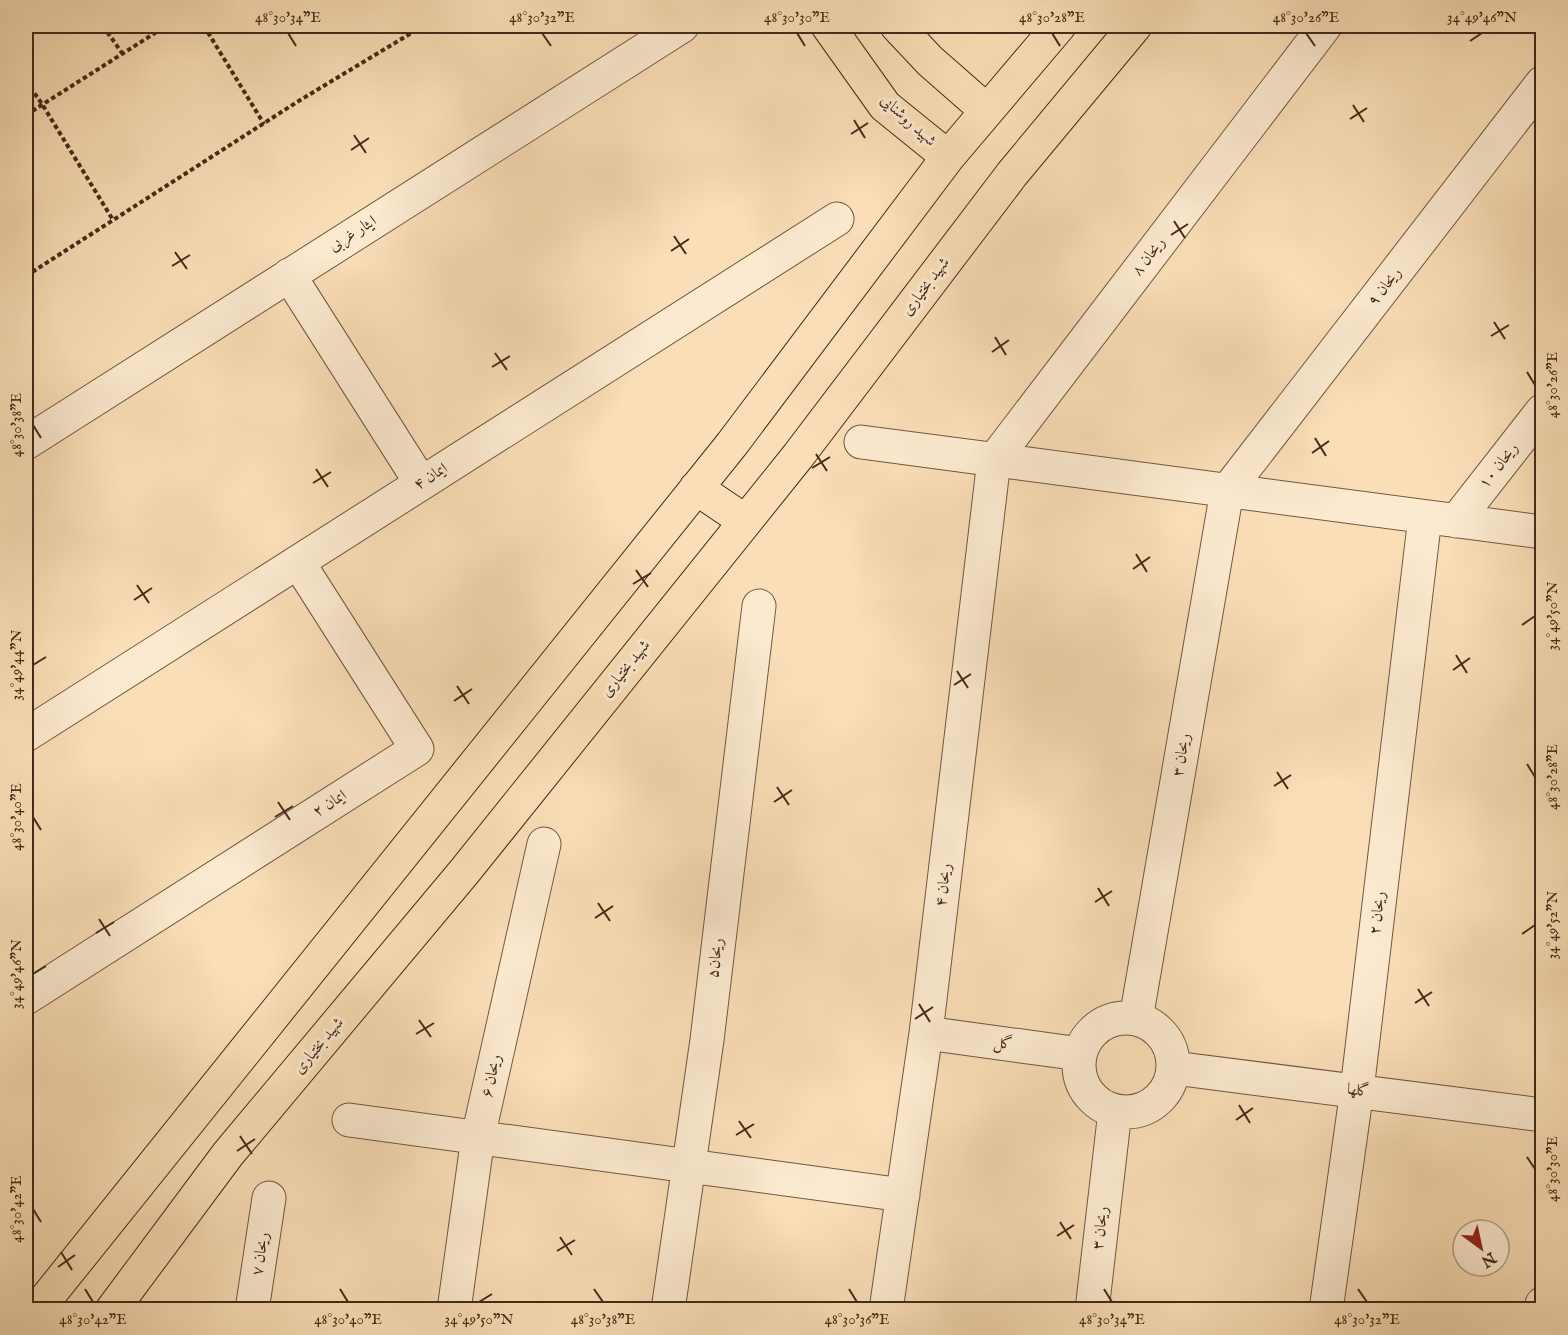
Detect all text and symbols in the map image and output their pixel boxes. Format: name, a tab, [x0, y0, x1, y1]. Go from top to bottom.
text: 48°30'34"E	[255, 8, 321, 27]
text: 48°30'32"E	[509, 8, 575, 27]
text: 48°30'30"E	[764, 8, 830, 27]
text: 48°30'28"E	[1019, 8, 1085, 27]
text: 48°30'26"E	[1273, 8, 1339, 27]
text: 34°49'46"N	[1447, 8, 1517, 27]
street label: شهید روشنایی	[876, 90, 940, 152]
street label: ایثار غربی	[325, 212, 381, 256]
street label: ریحان ۸	[1128, 234, 1170, 280]
street label: شهید بختیاری	[898, 254, 954, 320]
street label: ریحان ۹	[1364, 264, 1406, 310]
text: 48°30'26"E	[1543, 352, 1562, 418]
text: 48°30'38"E	[7, 393, 26, 457]
street label: ریحان ۱۰	[1475, 439, 1523, 493]
street label: ایمان ۴	[410, 459, 452, 495]
text: 34°49'50"N	[1543, 582, 1562, 650]
text: 34°49'44"N	[7, 630, 26, 700]
street label: شهید بختیاری	[597, 636, 655, 702]
street label: ریحان ۳	[1168, 732, 1196, 778]
text: 48°30'28"E	[1543, 744, 1562, 810]
text: 48°30'40"E	[7, 783, 26, 851]
street label: ایمان ۲	[309, 786, 351, 822]
street label: ریحان ۴	[931, 862, 957, 908]
street label: ریحان ۲	[1365, 890, 1391, 936]
text: 34°49'52"N	[1543, 891, 1562, 959]
street label: ریحان۵	[704, 937, 728, 979]
text: 34°49'46"N	[7, 939, 26, 1009]
street label: شهید بختیاری	[289, 1013, 349, 1079]
street label: گل	[992, 1032, 1014, 1055]
street label: ریحان ۶	[477, 1052, 507, 1100]
street label: گلها	[1346, 1079, 1370, 1102]
text: 48°30'30"E	[1543, 1136, 1562, 1202]
text: 48°30'42"E	[7, 1175, 26, 1243]
street label: ریحان ۳	[1088, 1205, 1114, 1251]
north arrow	[1451, 1218, 1511, 1278]
street label: ریحان ۷	[248, 1231, 274, 1277]
text: N	[1477, 1246, 1500, 1271]
text: 48°30'42"E	[59, 1310, 127, 1329]
text: 48°30'40"E	[314, 1310, 382, 1329]
text: 34°49'50"N	[445, 1310, 513, 1329]
text: 48°30'38"E	[571, 1310, 635, 1329]
text: 48°30'36"E	[825, 1310, 889, 1329]
text: 48°30'34"E	[1079, 1310, 1145, 1329]
text: 48°30'32"E	[1334, 1310, 1400, 1329]

